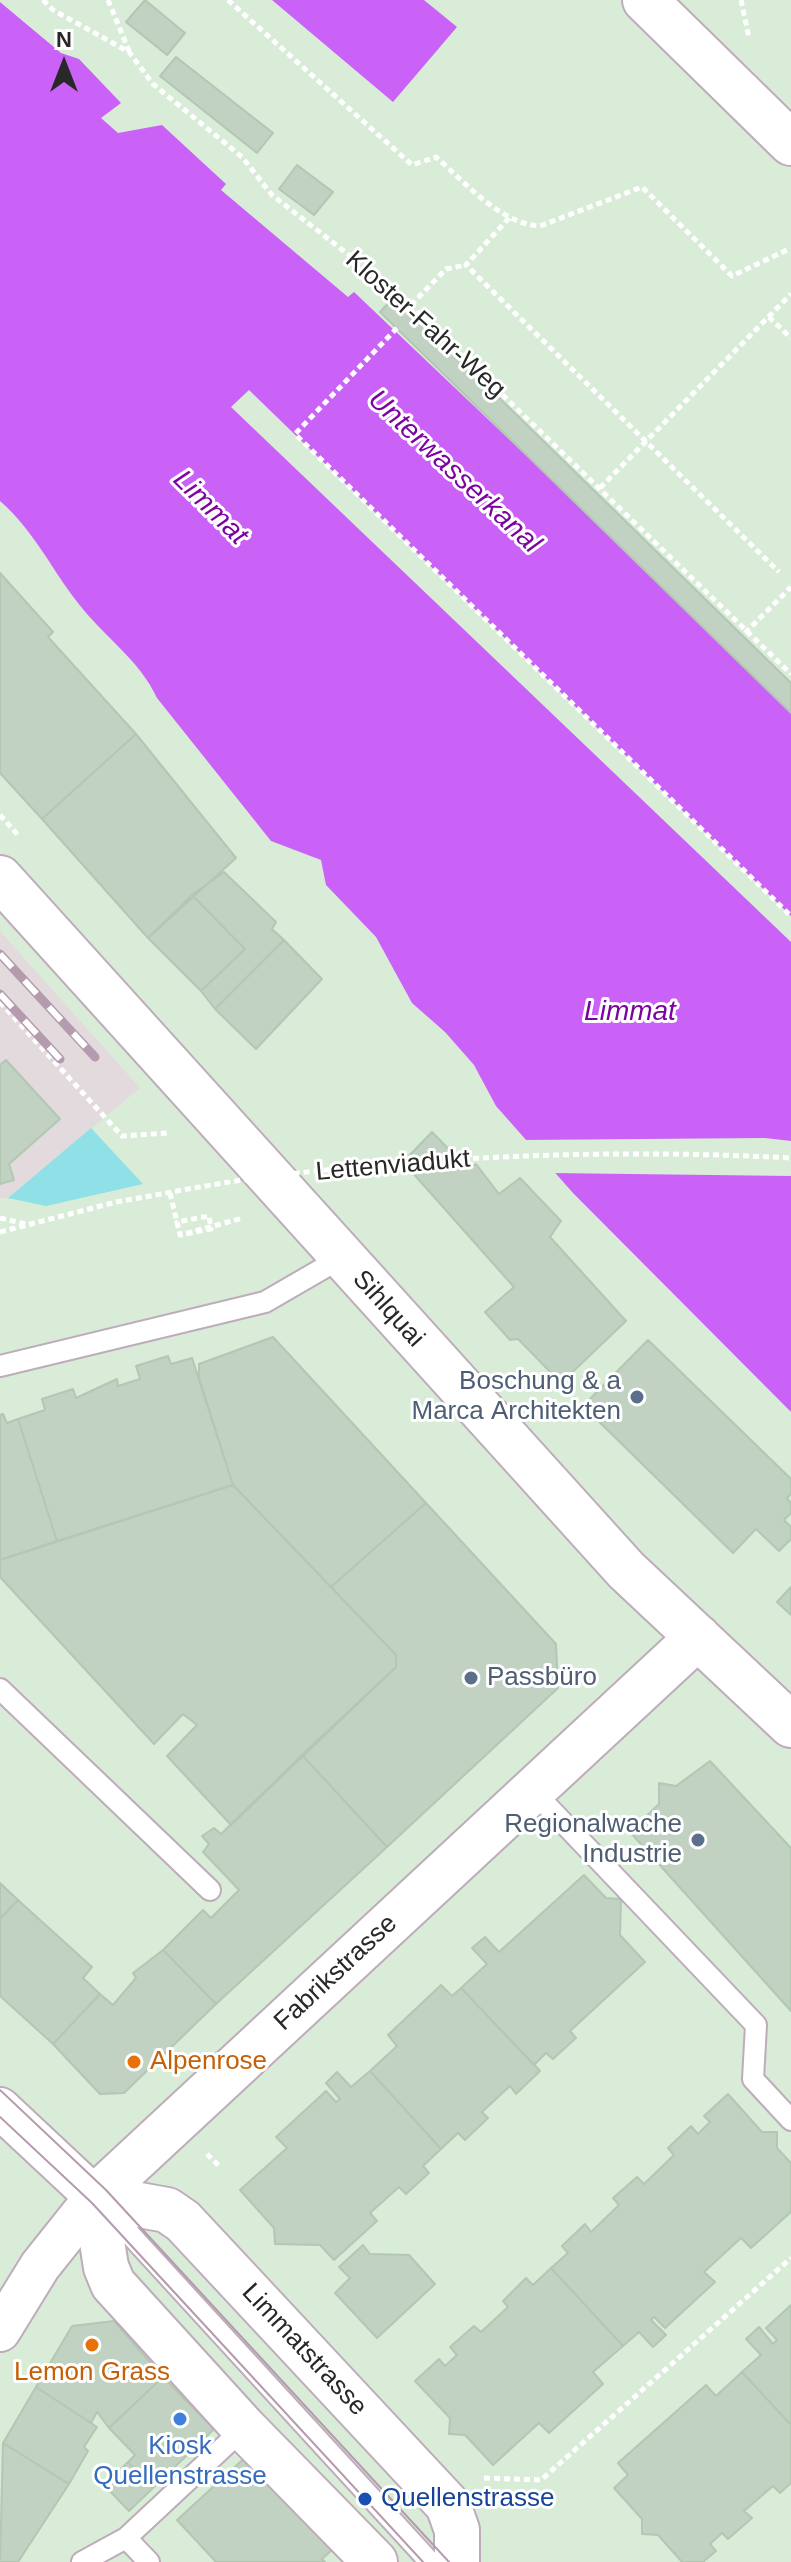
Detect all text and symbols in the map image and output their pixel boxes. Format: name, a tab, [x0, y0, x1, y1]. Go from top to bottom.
north arrow	[24, 24, 104, 104]
text: N	[56, 27, 72, 52]
street label: Kloster-Fahr-Weg	[339, 245, 511, 405]
water label: Unterwasserkanal	[361, 383, 547, 561]
water label: Limmat	[166, 464, 254, 552]
water label: Limmat	[584, 995, 676, 1029]
street label: Lettenviadukt	[315, 1144, 471, 1188]
street label: Sihlquai	[345, 1264, 431, 1354]
place label: Boschung & a Marca Architekten	[411, 1366, 621, 1428]
marker: Boschung & a Marca Architekten	[628, 1388, 646, 1406]
place label: Passbüro	[487, 1662, 597, 1694]
marker: Passbüro	[462, 1669, 480, 1687]
place label: Regionalwache Industrie	[504, 1809, 682, 1870]
marker: Regionalwache Industrie	[689, 1831, 707, 1849]
street label: Fabrikstrasse	[268, 1908, 404, 2038]
place label: Alpenrose	[150, 2046, 267, 2078]
marker: Alpenrose	[125, 2053, 143, 2071]
street label: Limmatstrasse	[235, 2278, 373, 2422]
marker: Lemon Grass	[83, 2336, 101, 2354]
place label: Lemon Grass	[14, 2357, 170, 2389]
marker: Kiosk Quellenstrasse	[171, 2410, 189, 2428]
place label: Kiosk Quellenstrasse	[93, 2431, 267, 2492]
place label: Quellenstrasse	[381, 2483, 554, 2515]
marker: Quellenstrasse	[356, 2490, 374, 2508]

